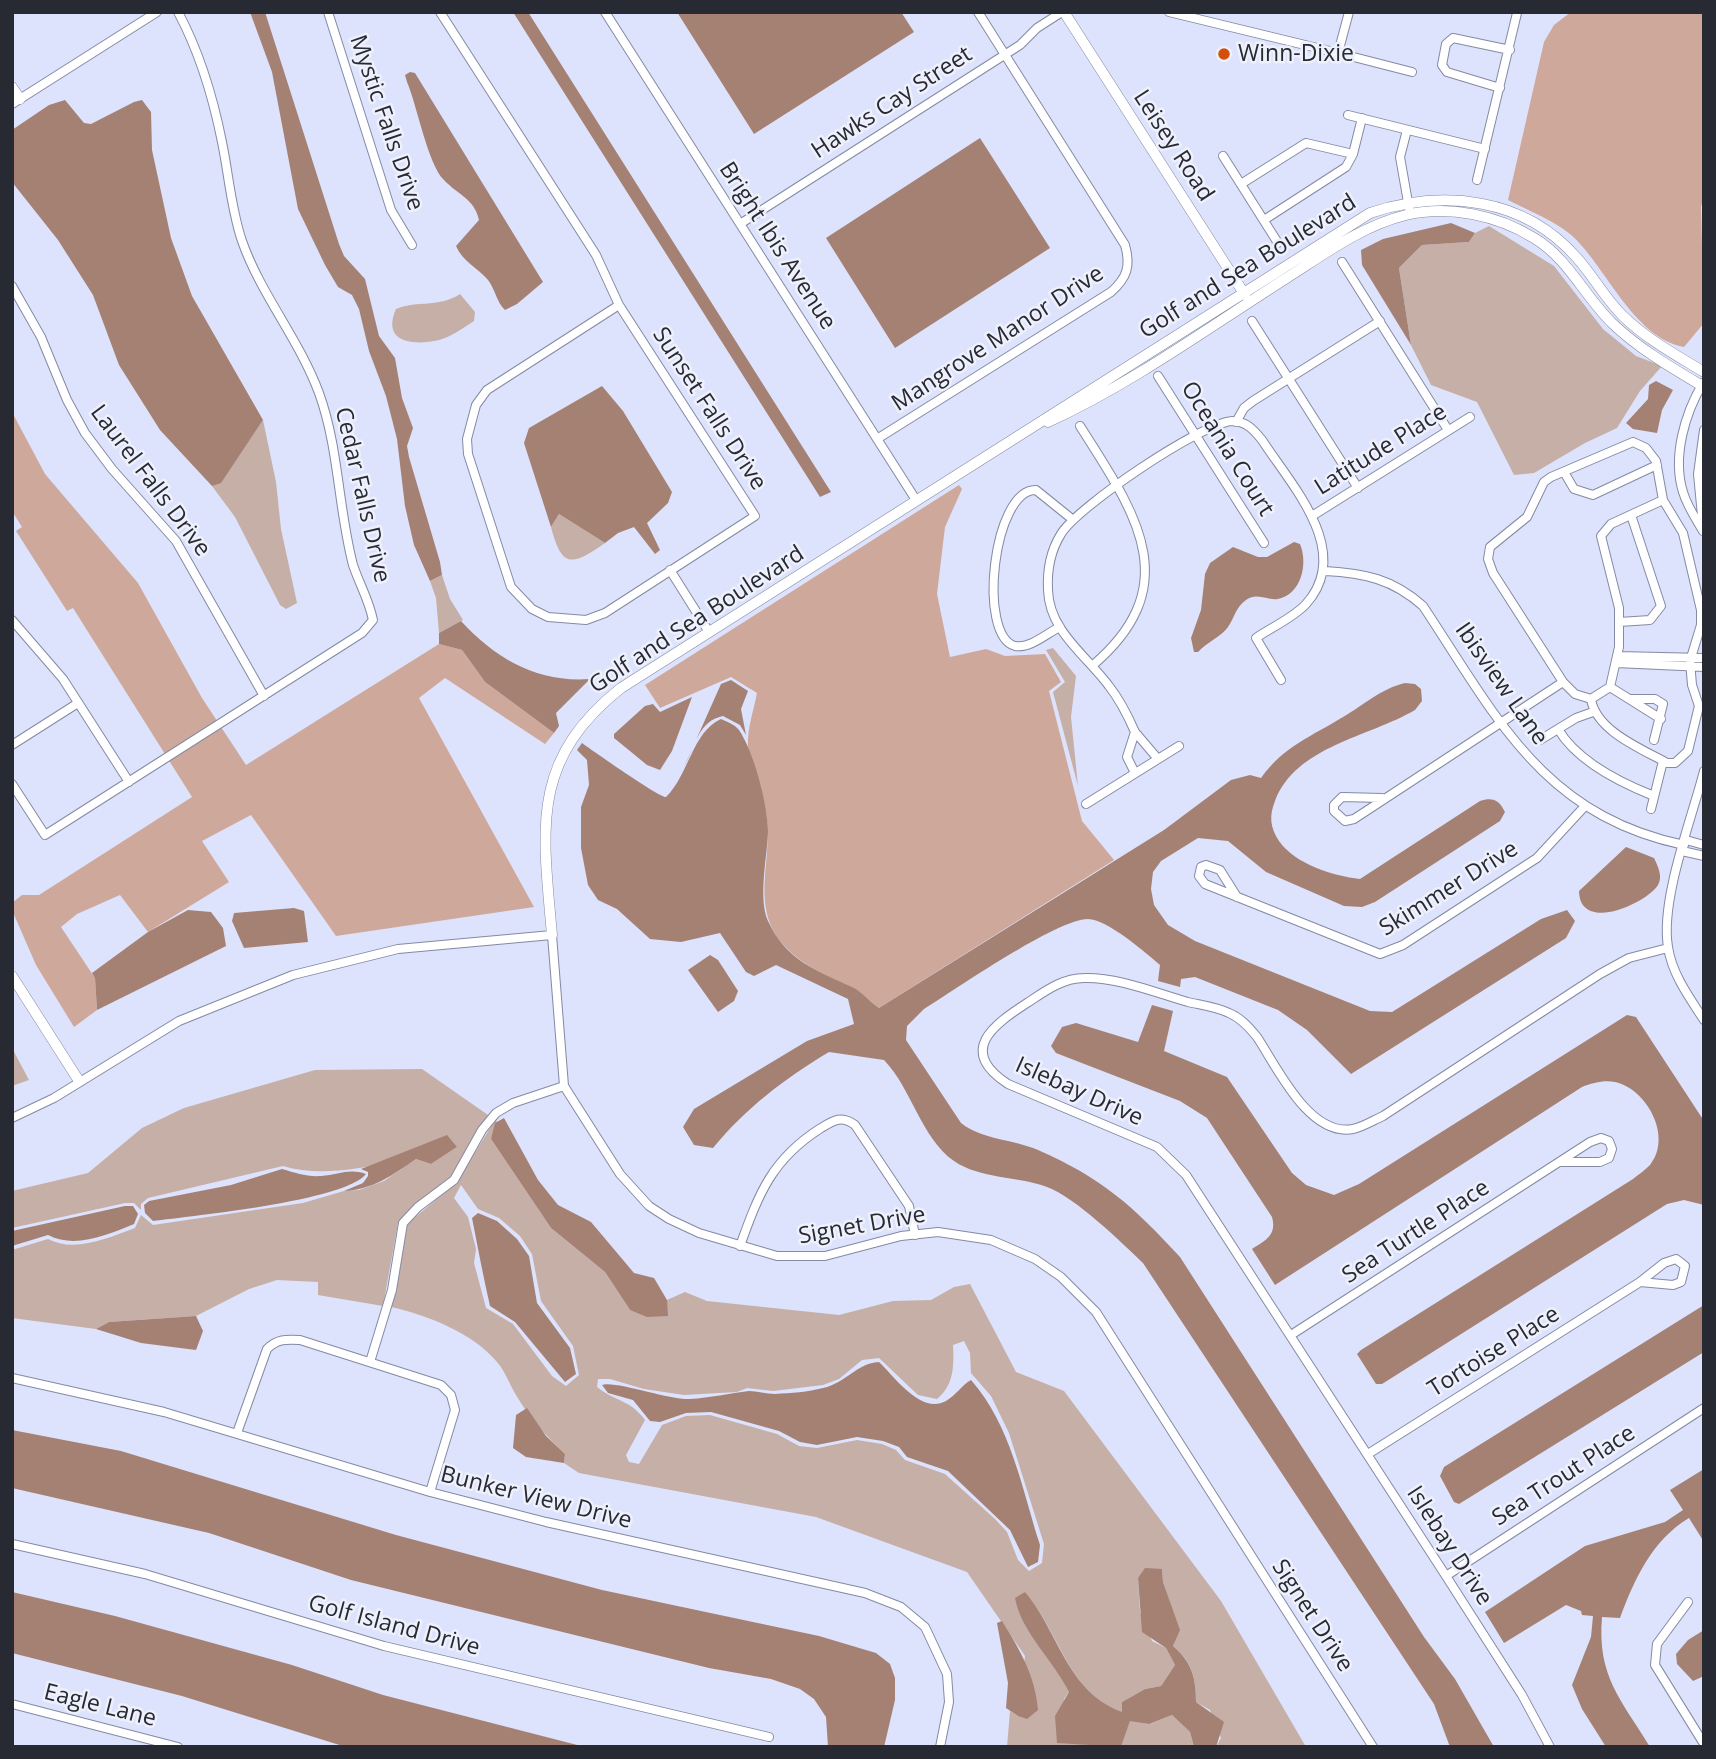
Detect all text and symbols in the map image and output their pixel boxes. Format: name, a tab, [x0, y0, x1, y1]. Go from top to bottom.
street label: Mystic Falls Drive	[343, 32, 429, 214]
place label: Winn-Dixie	[1238, 40, 1354, 68]
street label: Hawks Cay Street	[807, 41, 977, 165]
marker: Winn-Dixie	[1216, 46, 1232, 62]
street label: Leisey Road	[1127, 85, 1219, 207]
street label: Bright Ibis Avenue	[713, 157, 841, 335]
street label: Golf and Sea Boulevard	[1134, 189, 1362, 345]
street label: Mangrove Manor Drive	[887, 260, 1109, 418]
street label: Sunset Falls Drive	[646, 322, 772, 496]
street label: Oceania Court	[1175, 377, 1279, 521]
street label: Latitude Place	[1310, 398, 1452, 502]
street label: Laurel Falls Drive	[84, 400, 216, 562]
street label: Cedar Falls Drive	[328, 405, 396, 585]
street label: Golf and Sea Boulevard	[584, 540, 810, 700]
street label: Ibisview Lane	[1449, 617, 1553, 751]
street label: Skimmer Drive	[1375, 836, 1523, 942]
street label: Islebay Drive	[1011, 1052, 1147, 1132]
street label: Sea Turtle Place	[1337, 1174, 1495, 1290]
street label: Signet Drive	[796, 1201, 928, 1251]
street label: Tortoise Place	[1423, 1301, 1565, 1403]
street label: Sea Trout Place	[1487, 1420, 1641, 1532]
street label: Bunker View Drive	[438, 1461, 634, 1535]
street label: Islebay Drive	[1400, 1481, 1498, 1611]
street label: Signet Drive	[1265, 1555, 1359, 1677]
street label: Golf Island Drive	[305, 1590, 483, 1662]
street label: Eagle Lane	[41, 1679, 159, 1733]

